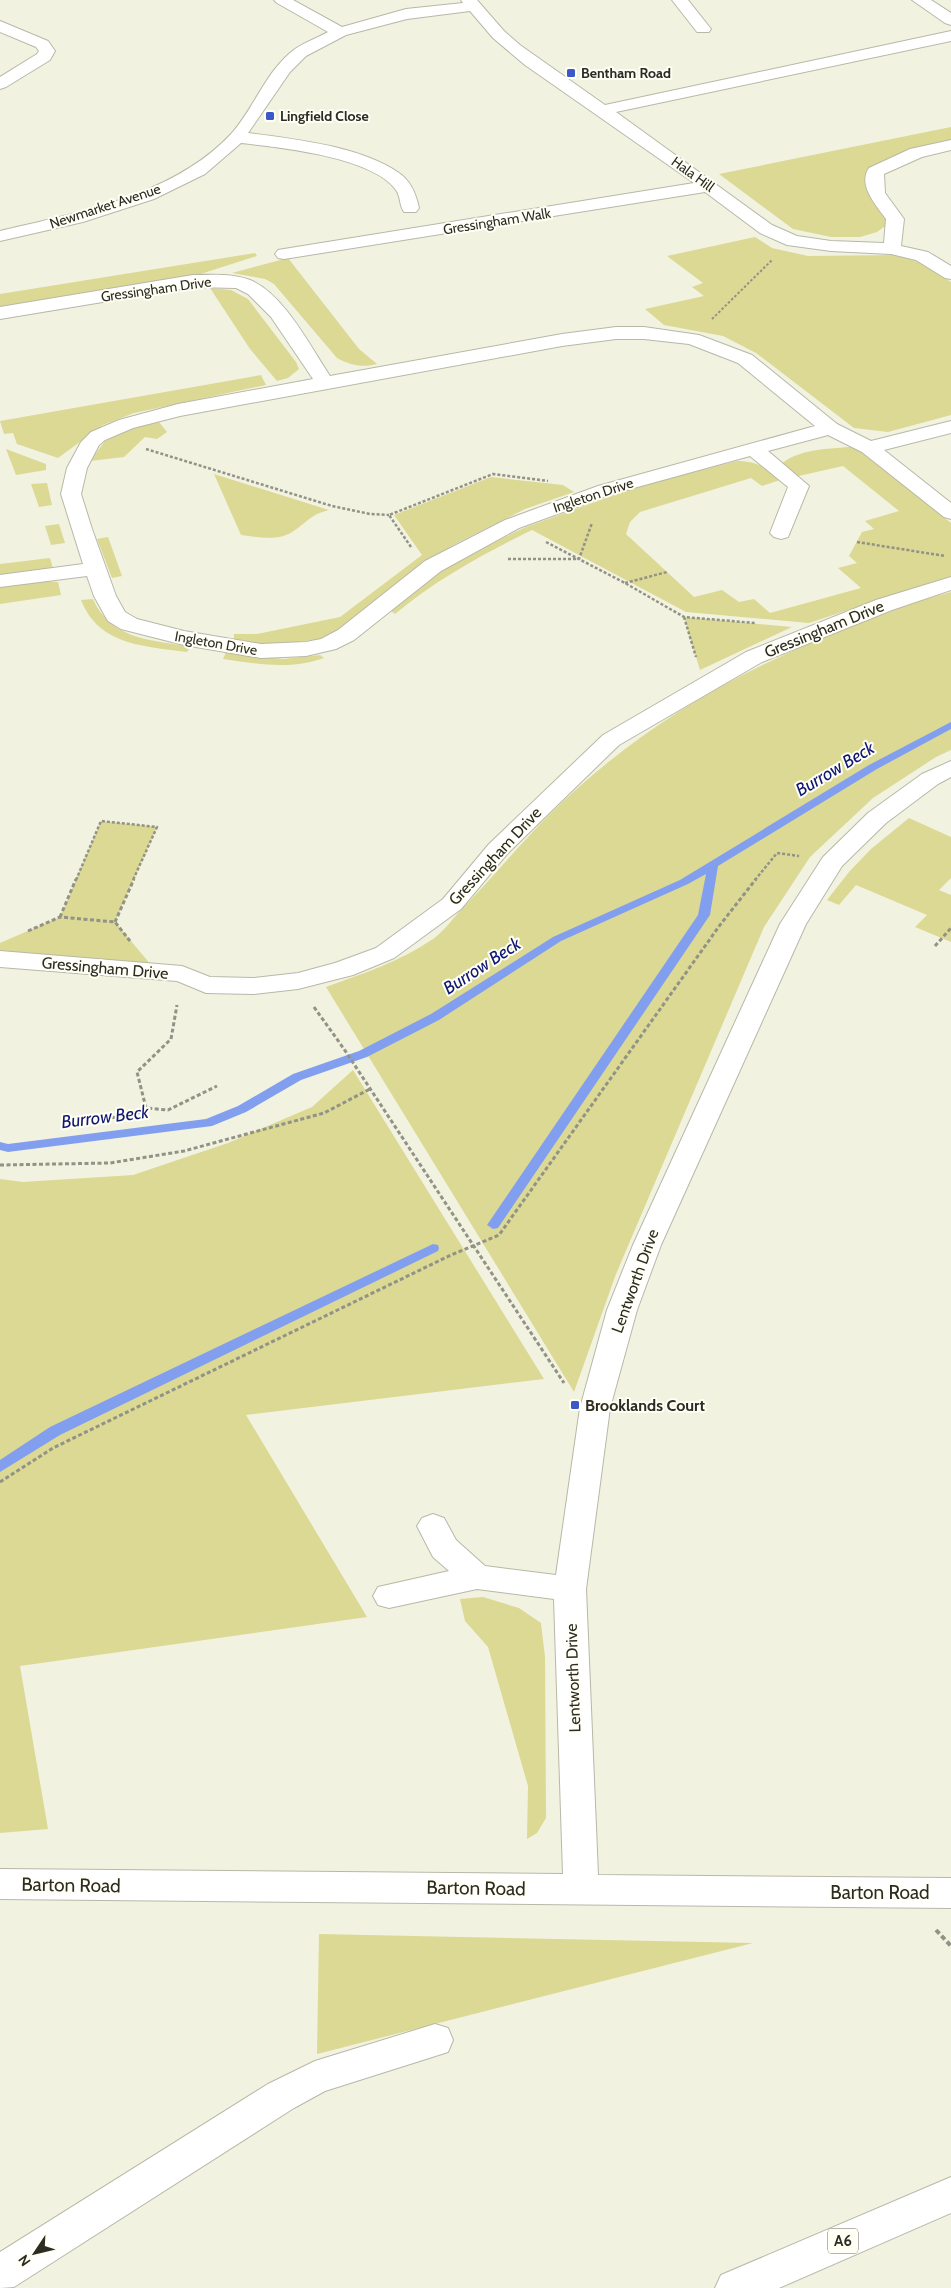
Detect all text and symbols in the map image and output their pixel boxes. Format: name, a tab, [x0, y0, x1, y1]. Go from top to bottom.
place label: Bentham Road	[581, 64, 671, 82]
marker: Bentham Road	[565, 67, 577, 79]
place label: Lingfield Close	[280, 107, 369, 125]
marker: Lingfield Close	[264, 110, 276, 122]
street label: Hala Hill	[668, 152, 719, 196]
street label: Newmarket Avenue	[47, 180, 163, 232]
street label: Gressingham Walk	[442, 203, 553, 238]
street label: Gressingham Drive	[100, 272, 212, 306]
street label: Ingleton Drive	[551, 474, 635, 516]
street label: Gressingham Drive	[762, 596, 886, 662]
street label: Ingleton Drive	[173, 627, 259, 659]
water label: Burrow Beck	[792, 736, 880, 801]
street label: Gressingham Drive	[445, 803, 545, 909]
water label: Burrow Beck	[439, 932, 526, 999]
street label: Gressingham Drive	[41, 953, 169, 983]
water label: Burrow Beck	[60, 1101, 151, 1133]
street label: Lentworth Drive	[607, 1226, 663, 1336]
place label: Brooklands Court	[585, 1396, 705, 1415]
marker: Brooklands Court	[569, 1399, 581, 1411]
street label: Lentworth Drive	[562, 1623, 584, 1733]
street label: Barton Road	[21, 1873, 121, 1897]
street label: Barton Road	[426, 1876, 526, 1900]
street label: Barton Road	[830, 1881, 930, 1904]
north arrow	[10, 2228, 60, 2278]
road number: A6	[828, 2228, 858, 2254]
text: N	[14, 2251, 35, 2270]

